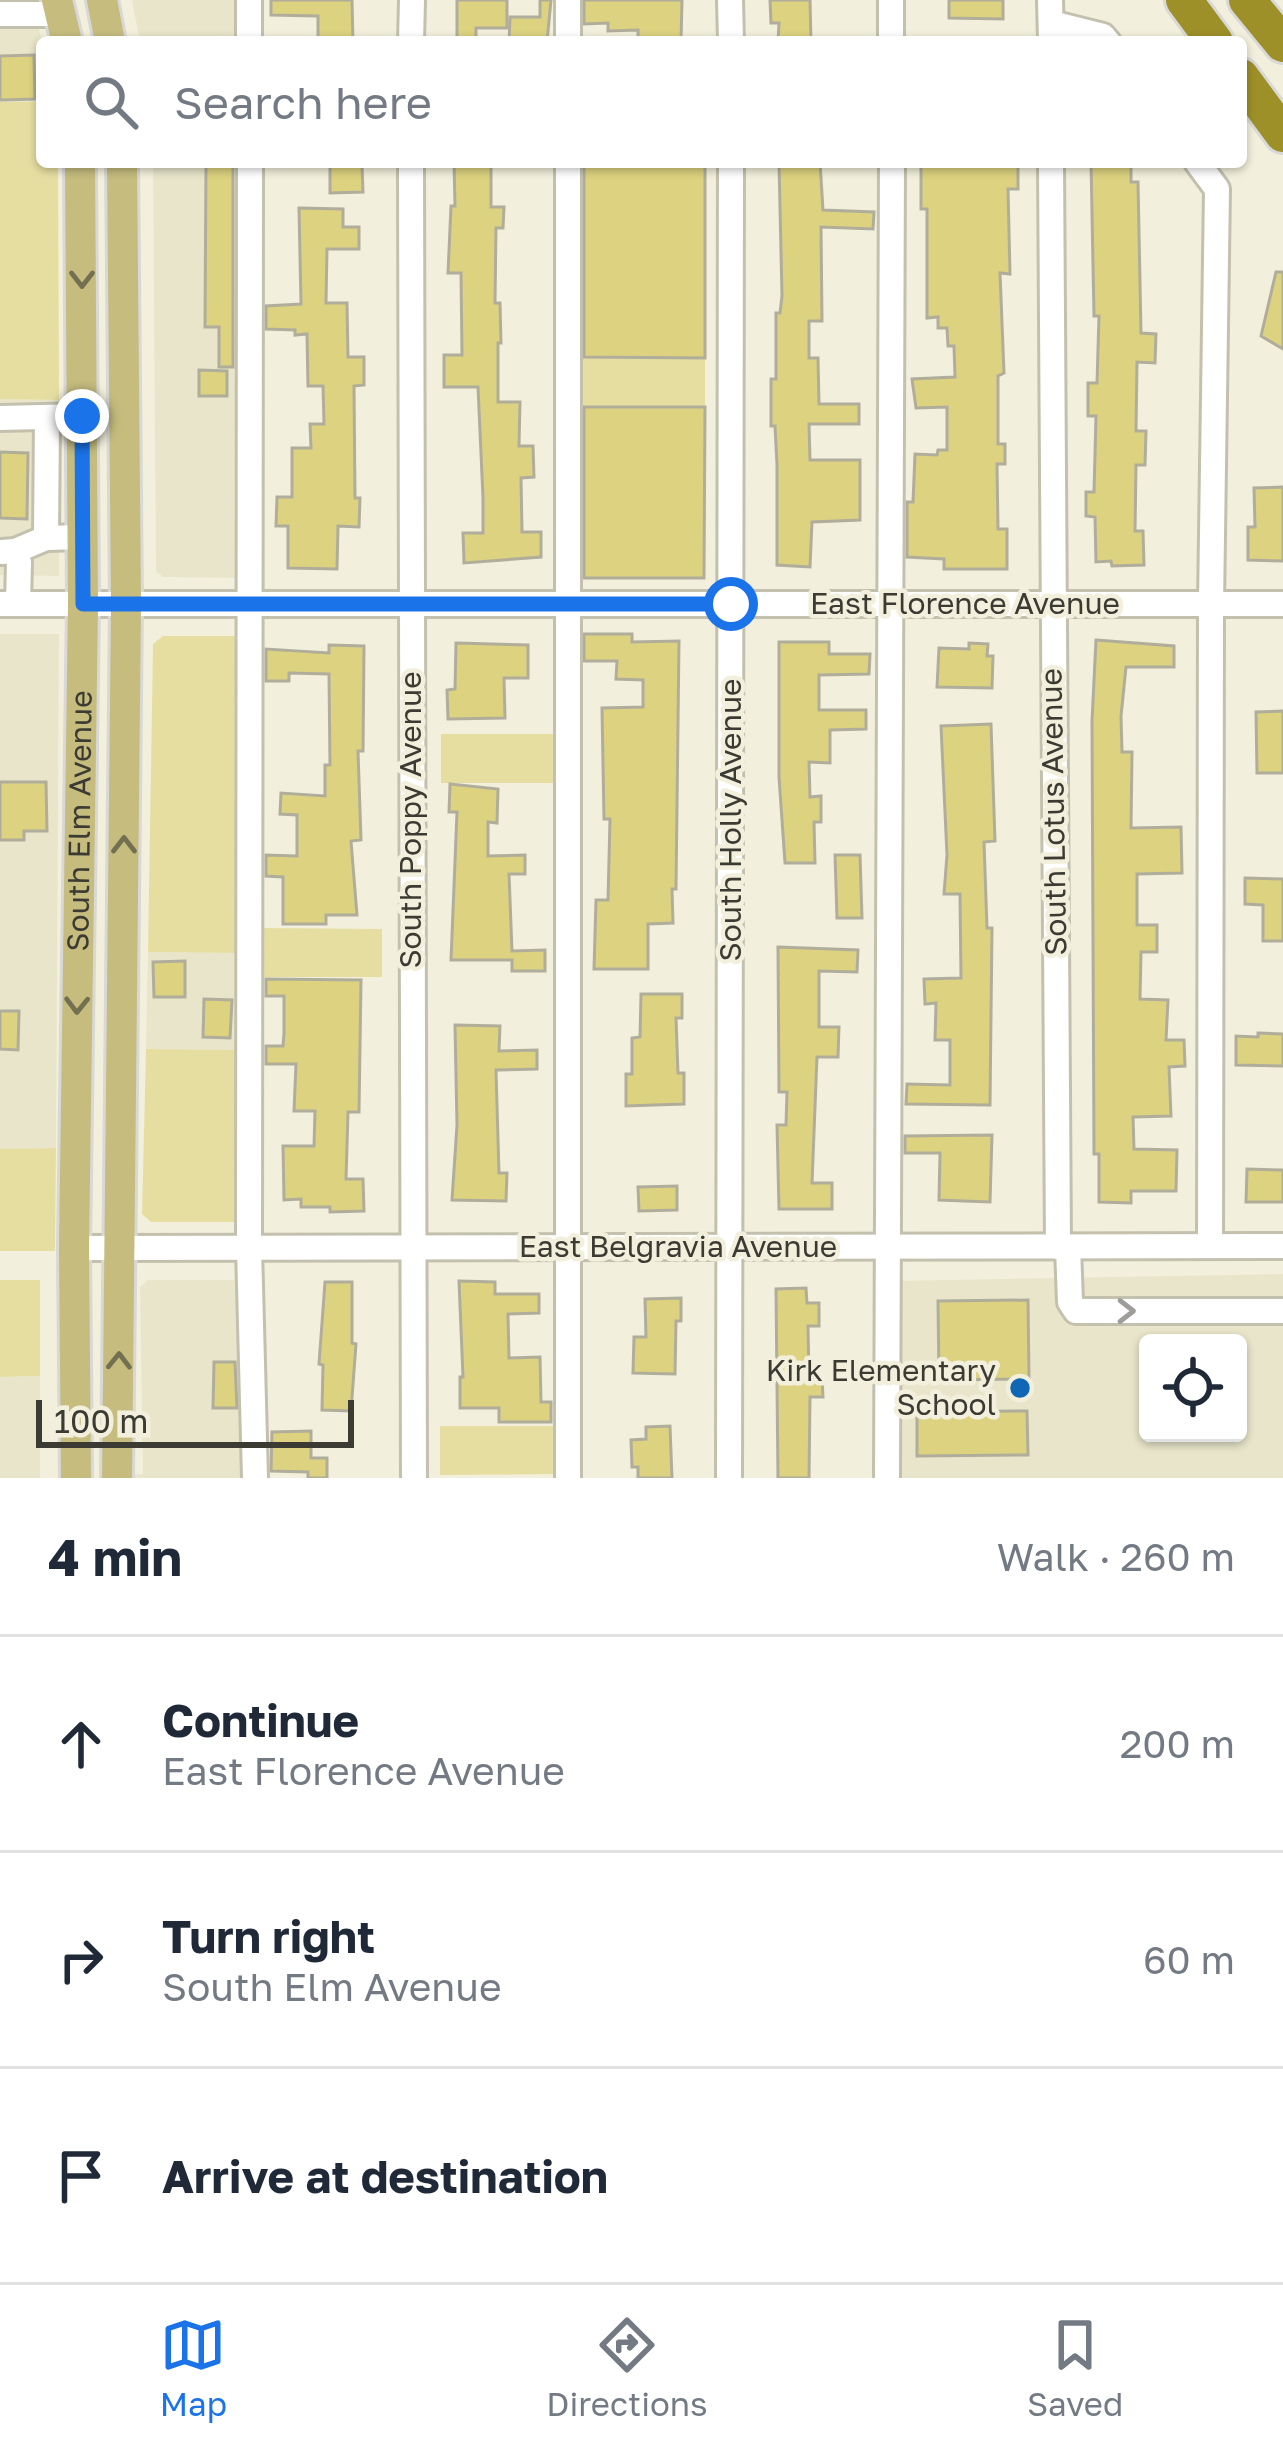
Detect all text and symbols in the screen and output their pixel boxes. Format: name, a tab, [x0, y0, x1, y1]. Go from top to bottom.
search box	[36, 36, 1247, 168]
icon: search	[78, 69, 144, 135]
text: Search here	[174, 75, 432, 129]
one-way arrow	[69, 271, 95, 289]
route end	[55, 389, 109, 443]
route start	[704, 577, 758, 631]
street label: East Florence Avenue	[810, 585, 1120, 621]
street label: South Lotus Avenue	[1032, 668, 1074, 956]
street label: South Poppy Avenue	[392, 671, 428, 969]
street label: South Holly Avenue	[712, 679, 748, 961]
street label: South Elm Avenue	[59, 690, 99, 952]
one-way arrow	[111, 835, 137, 853]
one-way arrow	[65, 996, 91, 1015]
street label: East Belgravia Avenue	[519, 1228, 837, 1264]
one-way arrow	[1118, 1298, 1136, 1324]
map controls	[1139, 1334, 1247, 1442]
button: locate	[1139, 1334, 1247, 1442]
one-way arrow	[106, 1351, 132, 1369]
place label: Kirk Elementary School	[766, 1352, 996, 1422]
marker: Kirk Elementary School	[1007, 1375, 1033, 1401]
scale bar	[36, 1394, 354, 1447]
text: 100 m	[54, 1401, 148, 1440]
text: 4 min	[48, 1526, 182, 1587]
text: Walk · 260 m	[997, 1533, 1235, 1580]
text: Continue	[162, 1693, 359, 1747]
icon: ahead	[48, 1711, 114, 1777]
text: 200 m	[1120, 1720, 1235, 1767]
text: East Florence Avenue	[162, 1747, 565, 1794]
text: Turn right	[162, 1909, 375, 1963]
icon: right	[48, 1927, 114, 1993]
text: 60 m	[1143, 1936, 1235, 1983]
text: South Elm Avenue	[162, 1963, 502, 2010]
icon: arrive	[48, 2143, 114, 2209]
text: Arrive at destination	[162, 2149, 608, 2203]
tab: Map	[160, 2312, 227, 2423]
tab: Directions	[546, 2312, 708, 2423]
tab: Saved	[1027, 2312, 1123, 2423]

